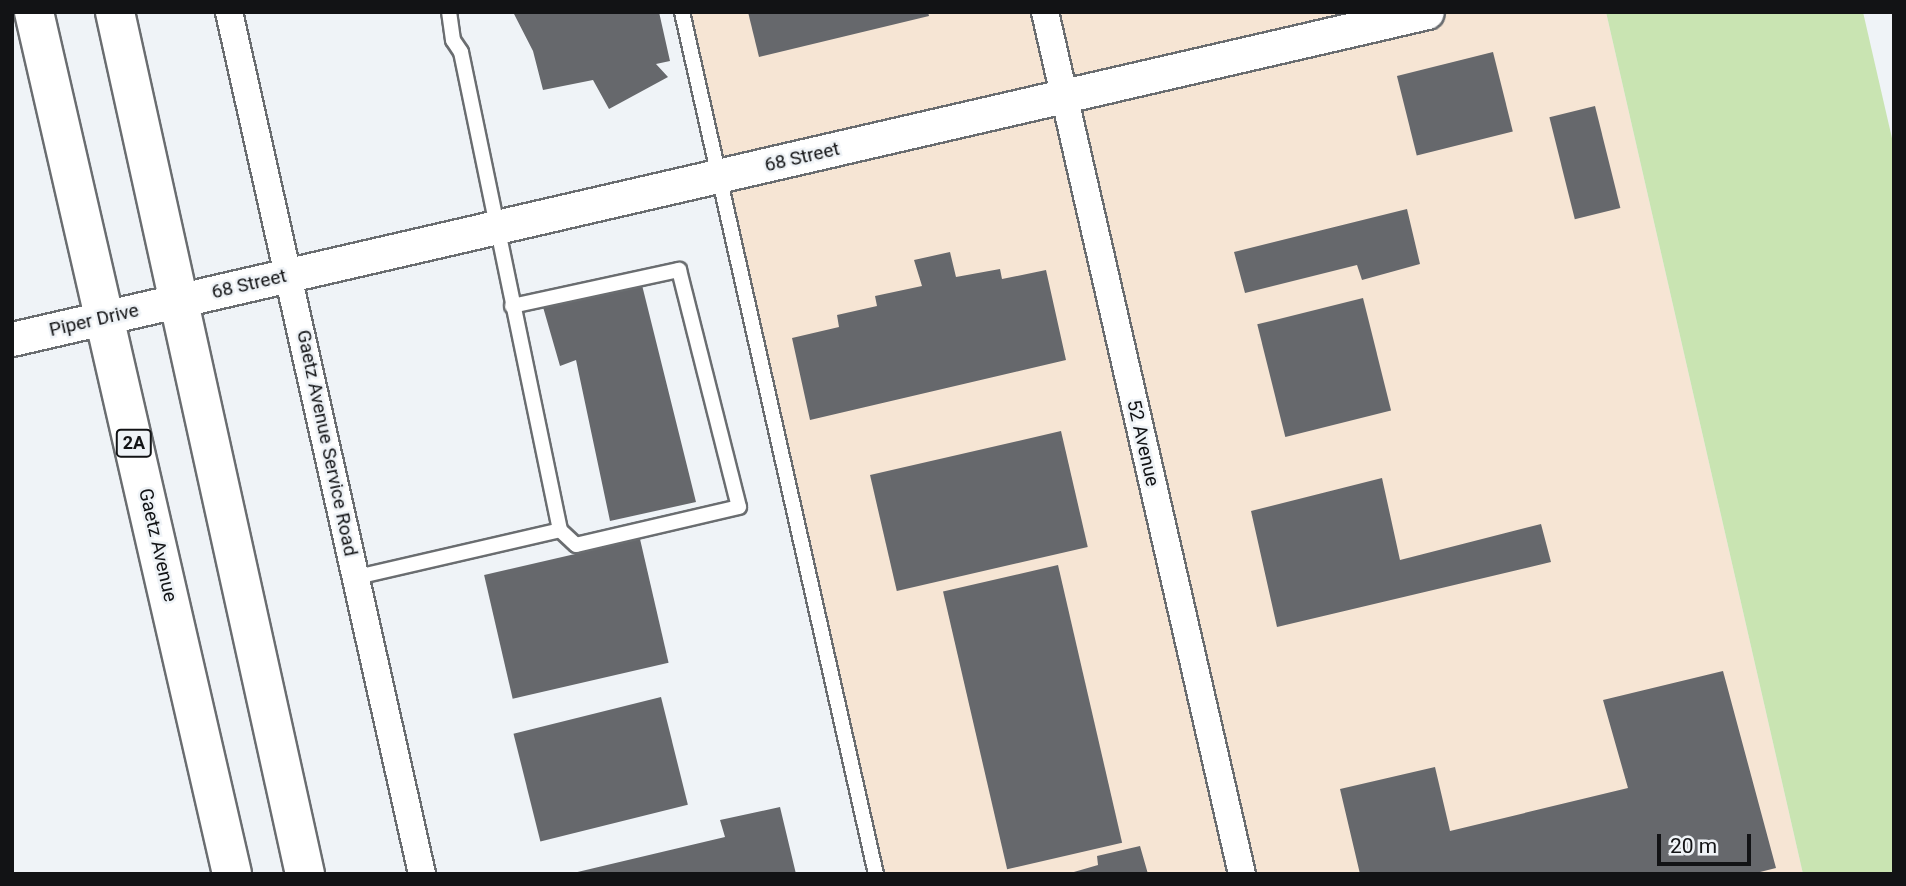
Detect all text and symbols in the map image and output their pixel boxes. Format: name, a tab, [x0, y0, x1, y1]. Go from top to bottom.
street label: 68 Street	[762, 137, 842, 177]
street label: 68 Street	[209, 264, 289, 304]
street label: Piper Drive	[47, 299, 141, 341]
street label: Gaetz Avenue Service Road	[292, 328, 362, 558]
street label: 52 Avenue	[1122, 397, 1164, 489]
road number: 2A	[115, 428, 153, 458]
street label: Gaetz Avenue	[134, 486, 182, 604]
scale bar	[1661, 820, 1756, 864]
text: 20 m	[1670, 834, 1717, 858]

